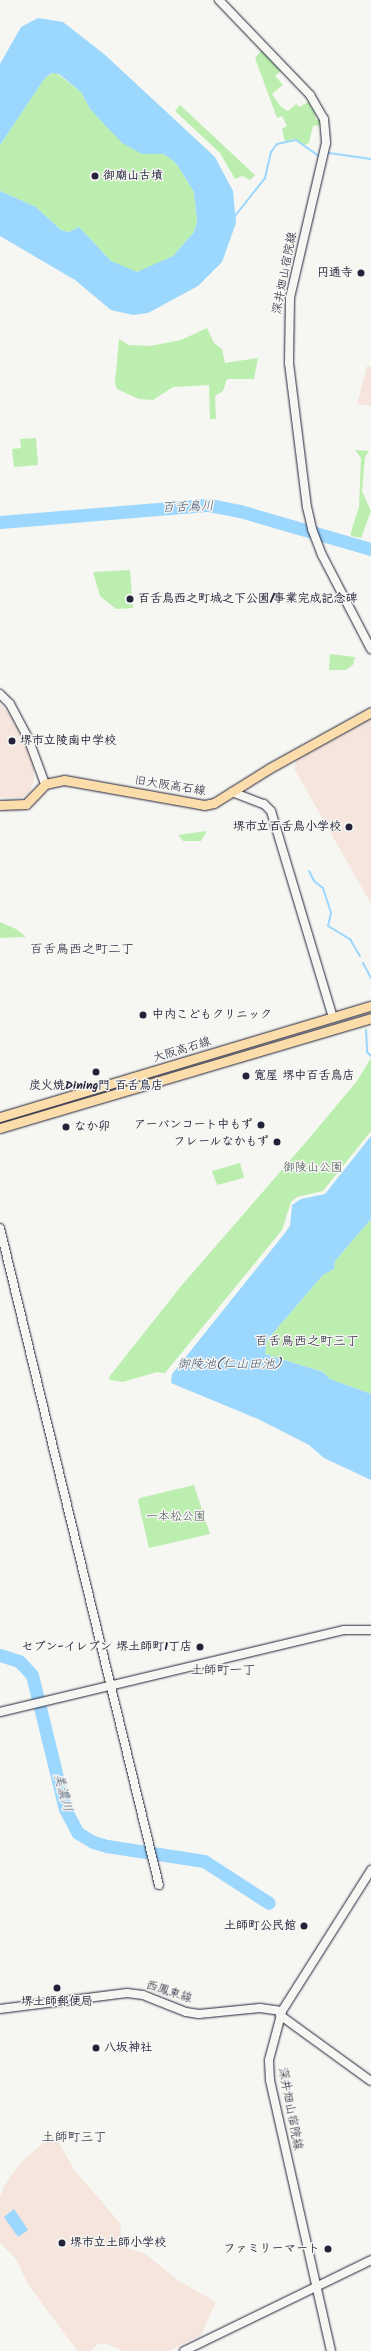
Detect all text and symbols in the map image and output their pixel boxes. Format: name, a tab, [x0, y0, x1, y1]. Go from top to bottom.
place label: 御廟山古墳	[103, 169, 163, 183]
marker: 御廟山古墳	[90, 171, 100, 181]
street label: 深井畑山宿院線	[270, 230, 300, 316]
place label: 円通寺	[317, 266, 353, 280]
marker: 円通寺	[356, 268, 366, 278]
water label: 百舌鳥川	[162, 499, 214, 517]
place label: 百舌鳥西之町城之下公園/事業完成記念碑	[138, 592, 357, 606]
marker: 百舌鳥西之町城之下公園/事業完成記念碑	[125, 594, 135, 604]
place label: 堺市立陵南中学校	[20, 734, 116, 748]
marker: 堺市立陵南中学校	[7, 736, 17, 746]
street label: 旧大阪高石線	[133, 773, 207, 799]
place label: 堺市立百舌鳥小学校	[233, 820, 341, 834]
marker: 堺市立百舌鳥小学校	[344, 822, 354, 832]
district label: 百舌鳥西之町二丁	[30, 942, 134, 958]
place label: 中内こどもクリニック	[152, 1008, 272, 1022]
marker: 中内こどもクリニック	[137, 1009, 149, 1021]
street label: 大阪高石線	[151, 1034, 213, 1066]
marker: 炭火焼Dining門 百舌鳥店	[91, 1067, 101, 1077]
place label: 寛屋 堺中百舌鳥店	[254, 1069, 355, 1083]
marker: 寛屋 堺中百舌鳥店	[241, 1071, 251, 1081]
place label: 炭火焼Dining門 百舌鳥店	[29, 1079, 163, 1093]
place label: アーバンコート中もず	[133, 1118, 253, 1132]
place label: なか卯	[74, 1120, 110, 1134]
marker: アーバンコート中もず	[256, 1120, 266, 1130]
marker: なか卯	[61, 1122, 71, 1132]
place label: フレールなかもず	[173, 1135, 269, 1149]
marker: フレールなかもず	[272, 1137, 282, 1147]
park label: 御陵山公園	[283, 1161, 343, 1175]
district label: 百舌鳥西之町三丁	[255, 1334, 359, 1350]
water label: 御陵池(仁山田池)	[177, 1357, 281, 1373]
park label: 一本松公園	[146, 1510, 206, 1524]
place label: セブン-イレブン 堺土師町1丁店	[21, 1640, 192, 1654]
marker: セブン-イレブン 堺土師町1丁店	[195, 1642, 205, 1652]
district label: 土師町一丁	[191, 1663, 255, 1679]
water label: 美濃川	[49, 1772, 75, 1814]
place label: 土師町公民館	[224, 1919, 296, 1933]
marker: 土師町公民館	[299, 1921, 309, 1931]
street label: 西鳳東線	[144, 1978, 194, 2006]
marker: 堺土師郵便局	[52, 1983, 62, 1993]
place label: 堺土師郵便局	[21, 1995, 93, 2009]
place label: 八坂神社	[104, 2041, 152, 2055]
marker: 八坂神社	[91, 2043, 101, 2053]
street label: 深井畑山宿院線	[275, 2066, 305, 2152]
district label: 土師町三丁	[42, 2130, 106, 2146]
place label: 堺市立土師小学校	[70, 2236, 166, 2250]
marker: 堺市立土師小学校	[57, 2238, 67, 2248]
place label: ファミリーマート	[224, 2242, 320, 2256]
marker: ファミリーマート	[323, 2244, 333, 2254]

